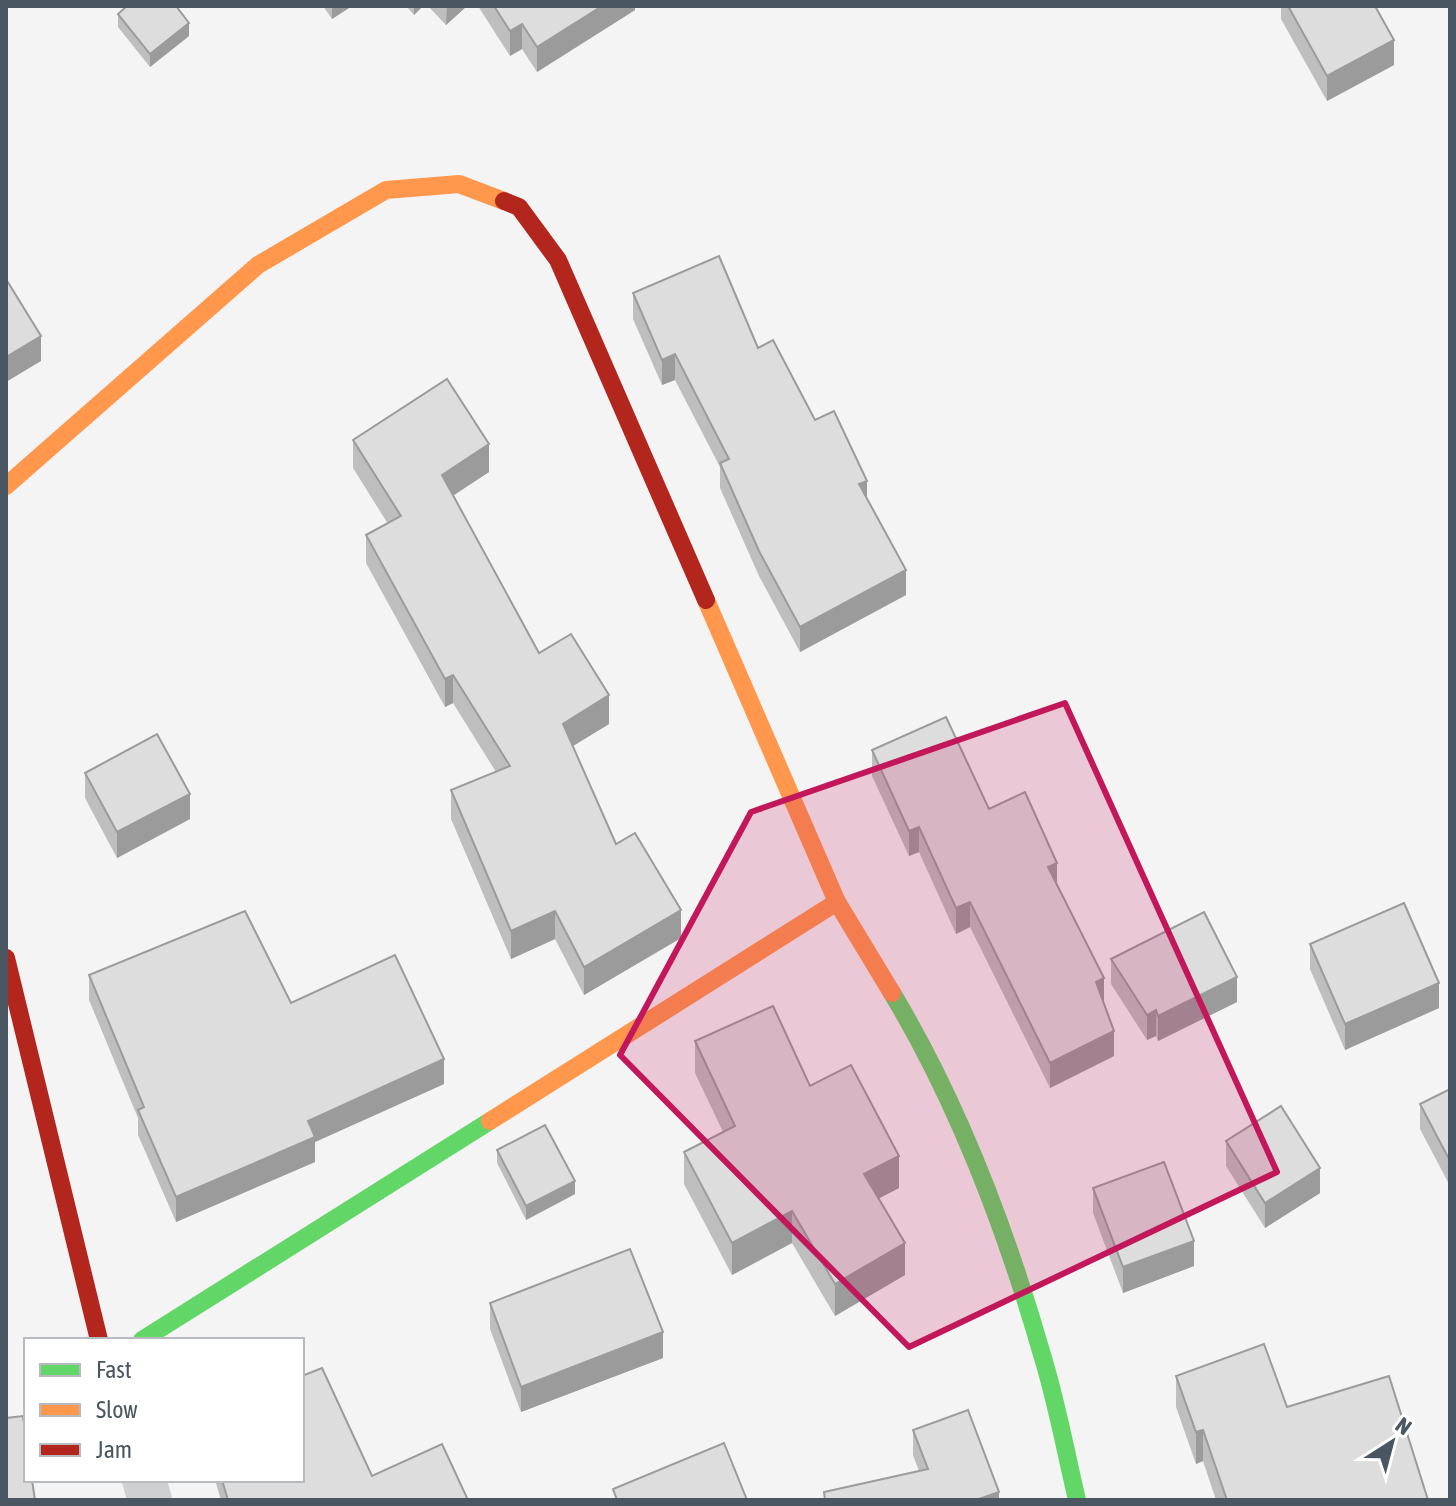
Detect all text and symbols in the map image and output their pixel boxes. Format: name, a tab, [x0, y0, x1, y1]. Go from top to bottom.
legend	[24, 1338, 304, 1482]
text: Fast	[96, 1356, 132, 1383]
text: Slow	[96, 1396, 138, 1423]
north arrow	[1352, 1402, 1432, 1482]
text: N	[1391, 1411, 1417, 1440]
text: Jam	[96, 1436, 132, 1463]

